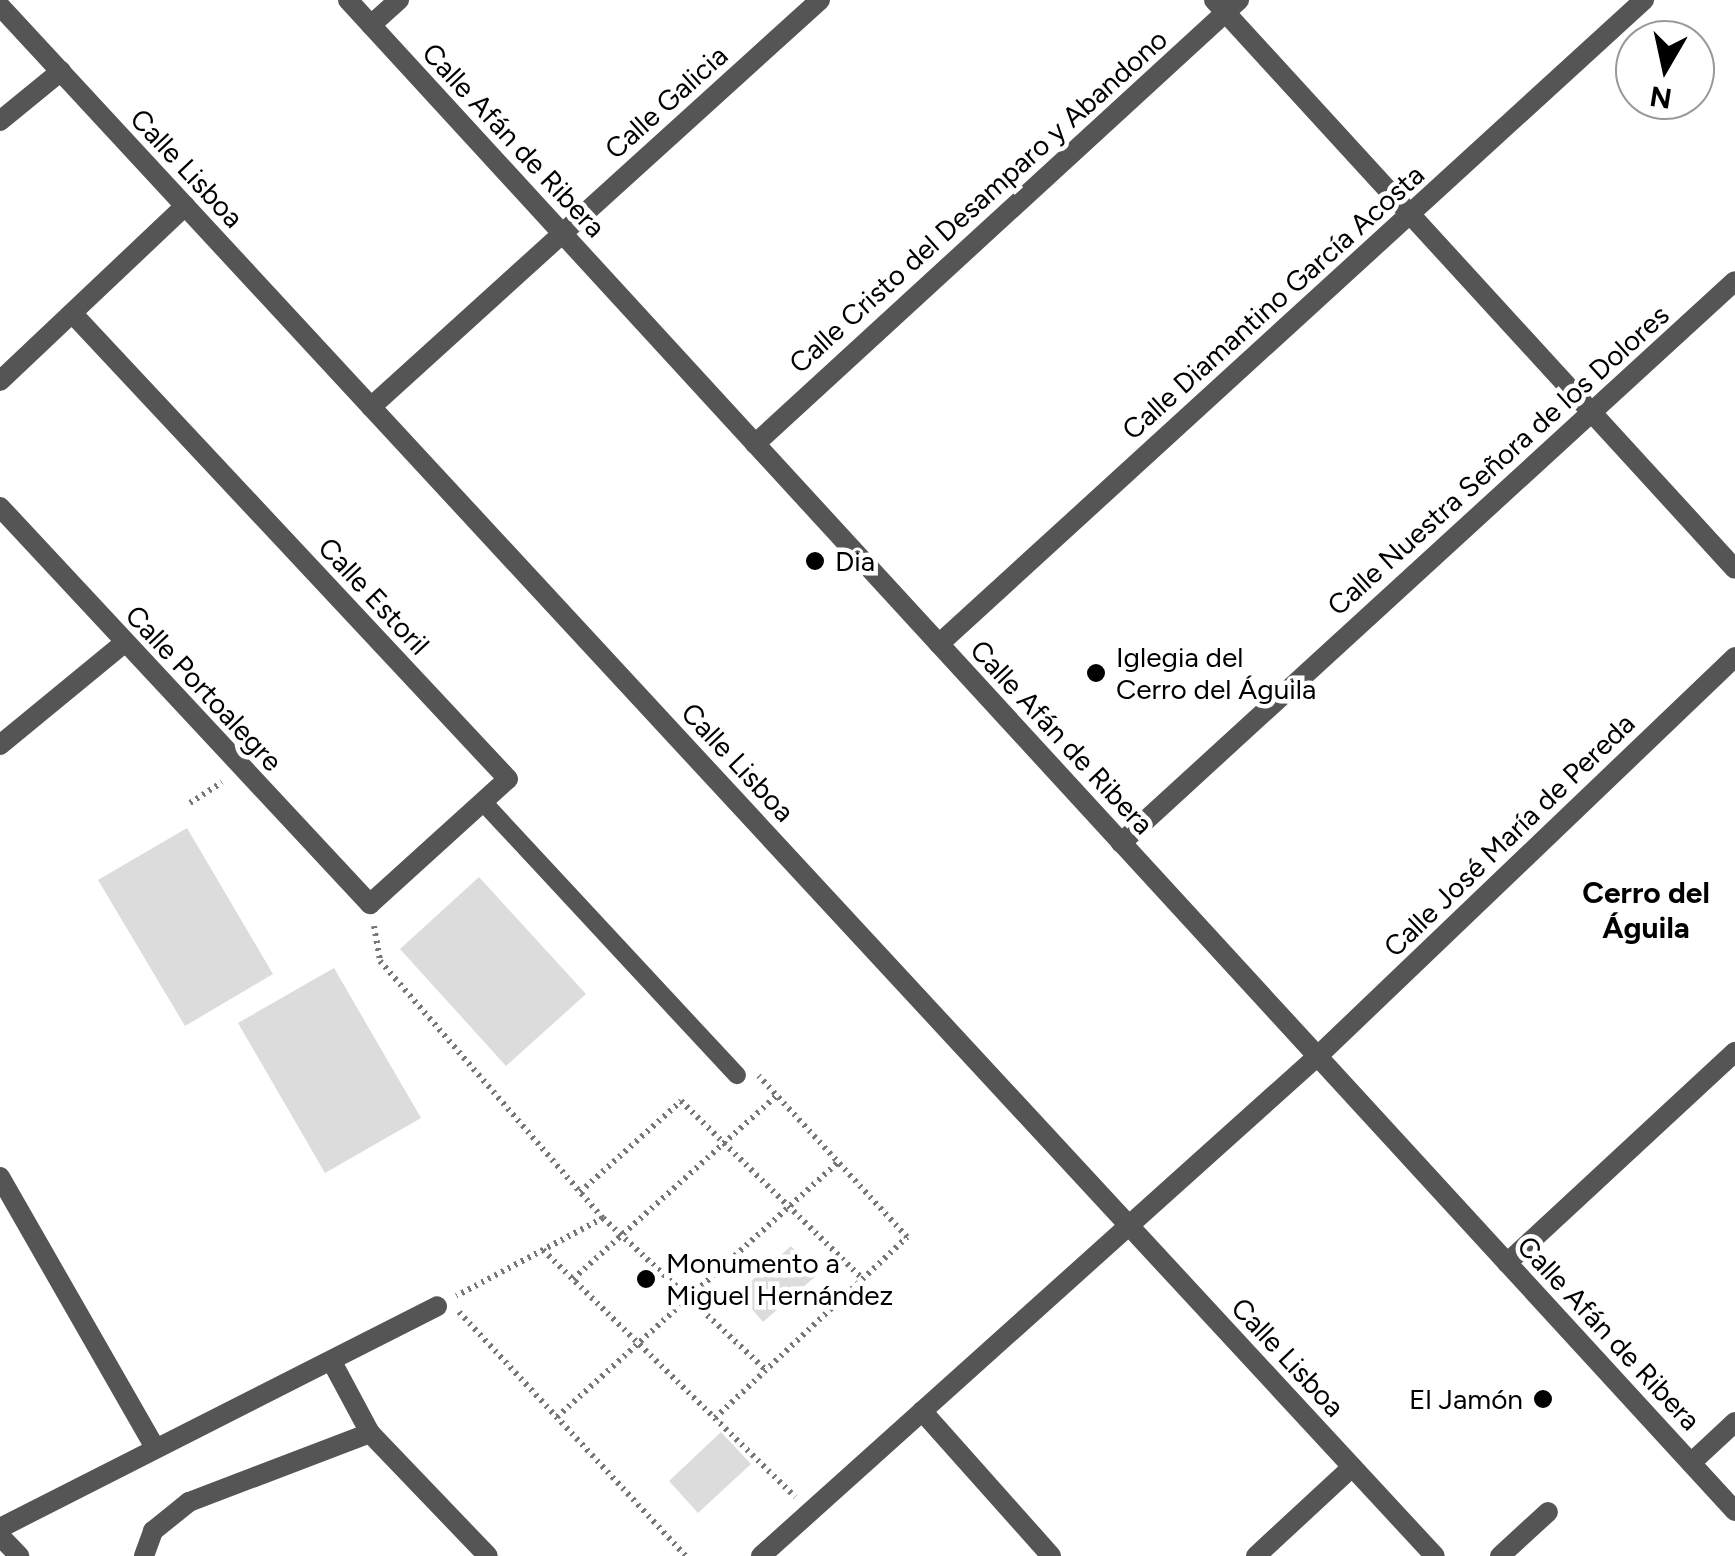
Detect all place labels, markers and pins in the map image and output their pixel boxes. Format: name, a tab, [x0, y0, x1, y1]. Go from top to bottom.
place label: Dia	[835, 544, 875, 578]
marker: Dia	[804, 550, 826, 572]
place label: Iglegia del Cerro del Águila	[1116, 640, 1316, 706]
marker: Iglegia del Cerro del Águila	[1085, 662, 1107, 684]
place label: Monumento a Miguel Hernández	[666, 1246, 893, 1312]
marker: Monumento a Miguel Hernández	[635, 1268, 657, 1290]
place label: El Jamón	[1409, 1382, 1523, 1416]
marker: El Jamón	[1532, 1388, 1554, 1410]

